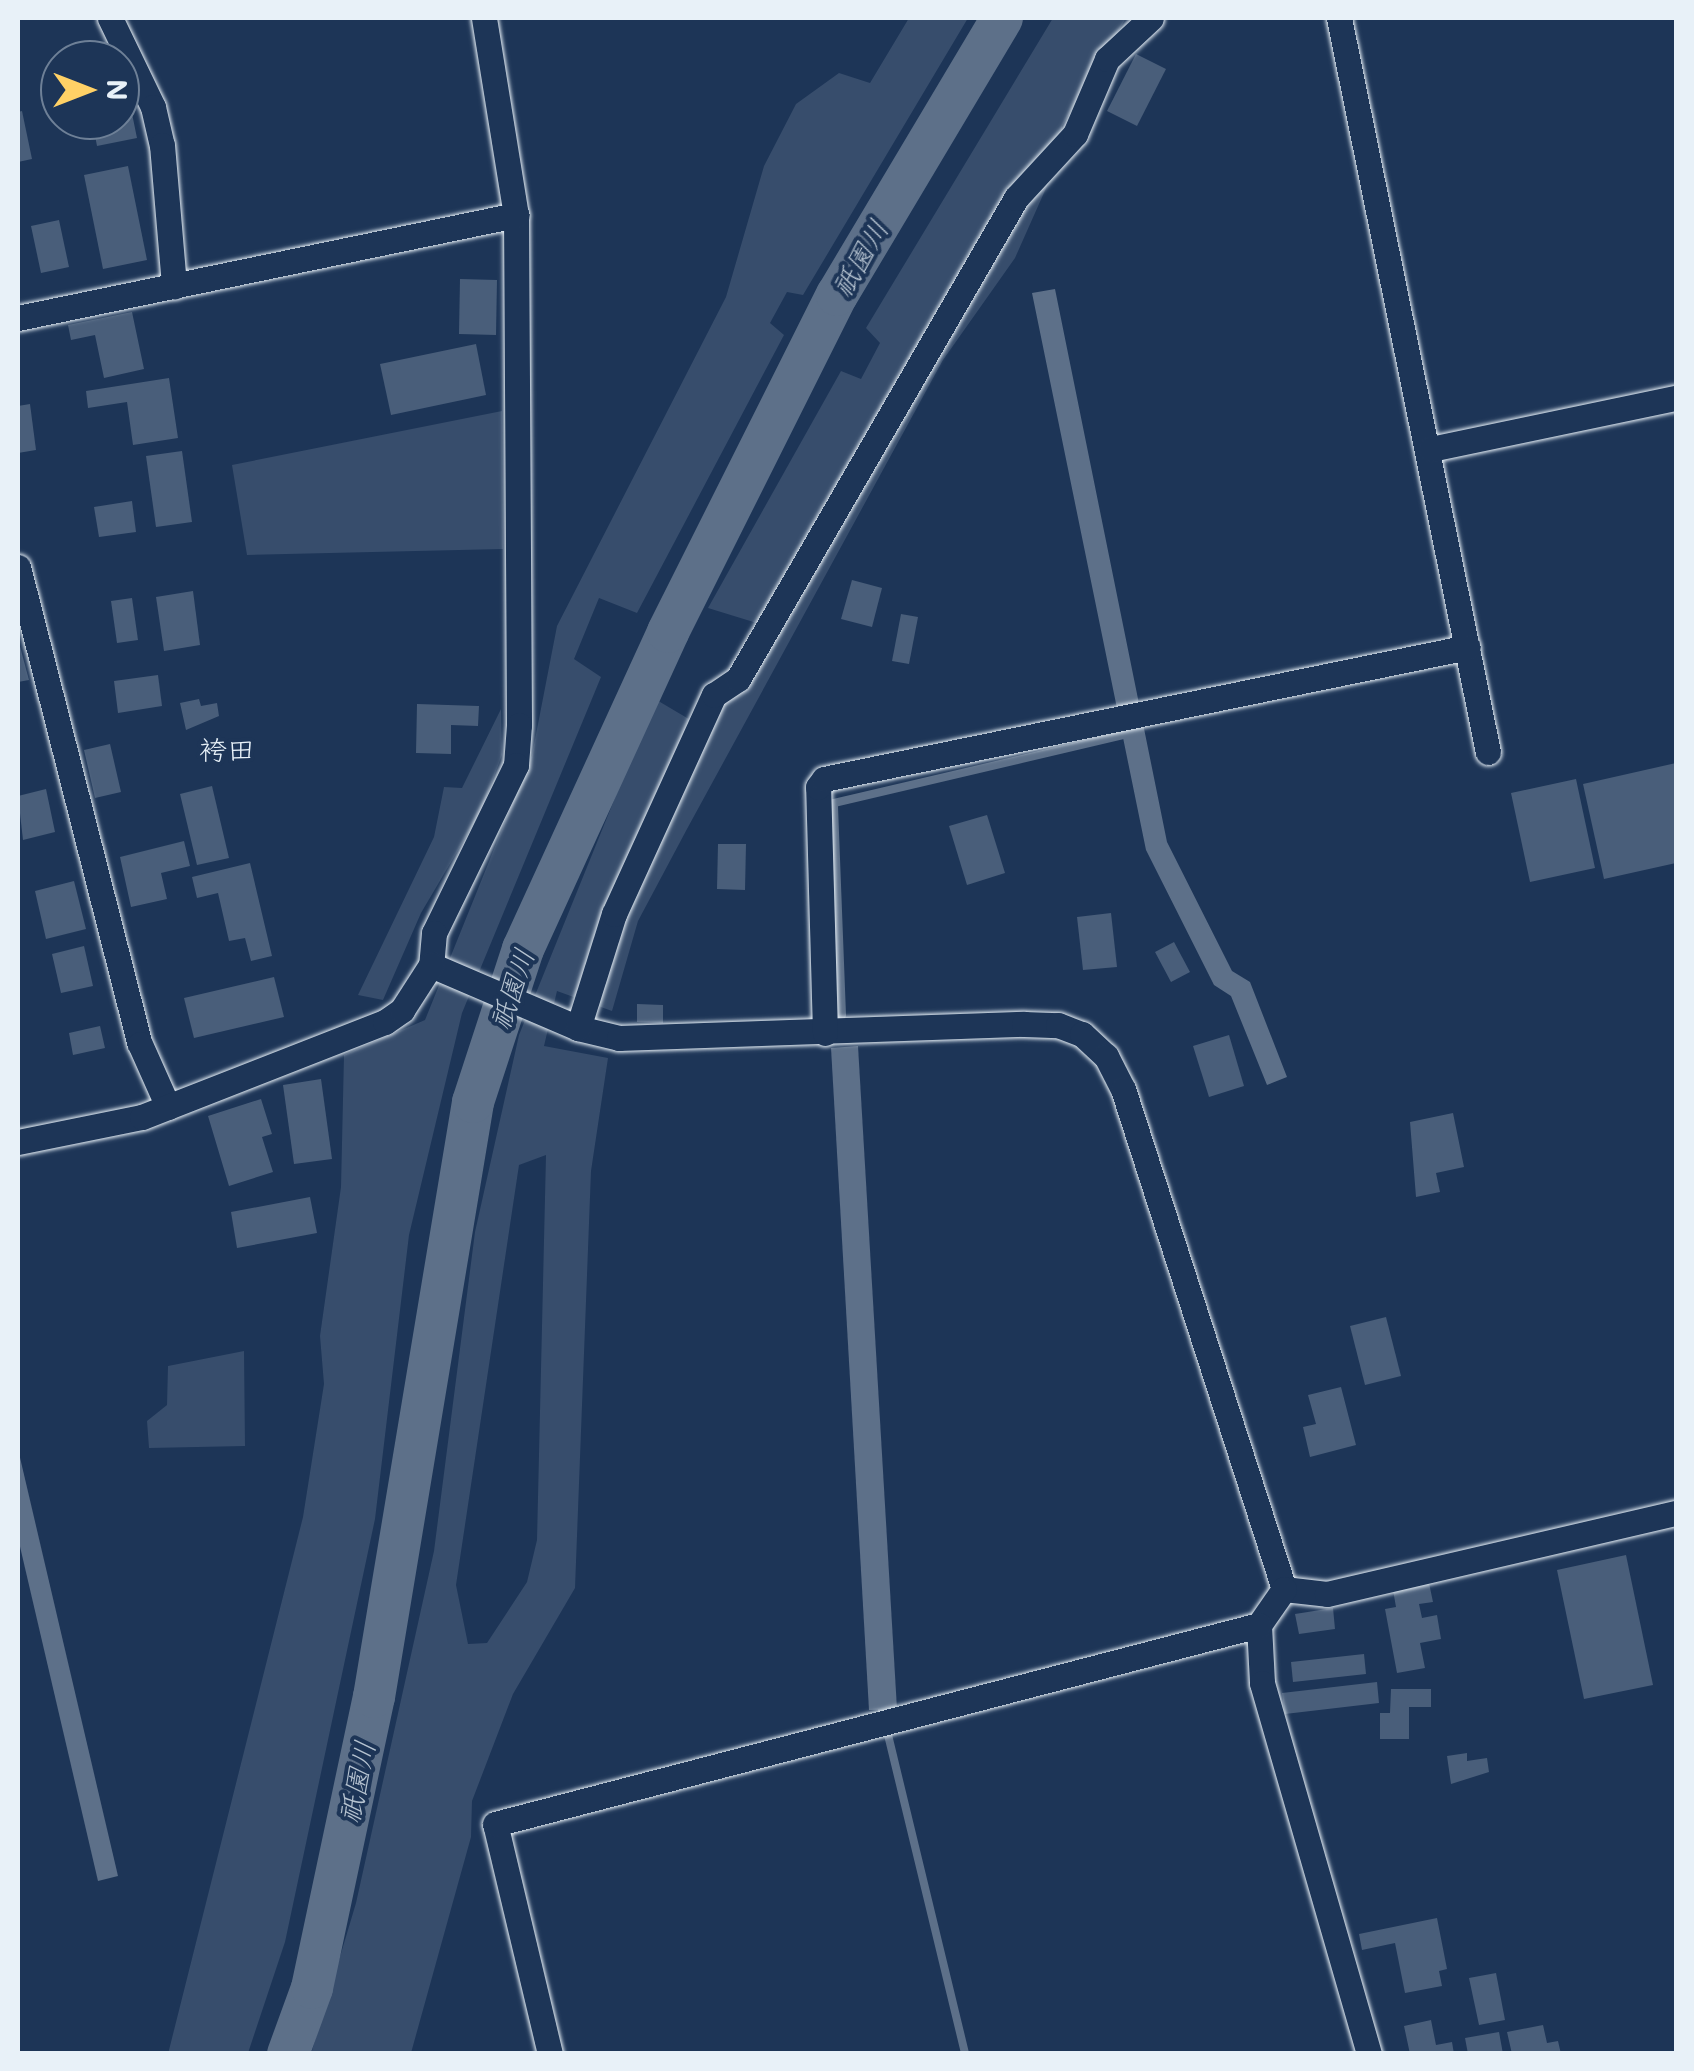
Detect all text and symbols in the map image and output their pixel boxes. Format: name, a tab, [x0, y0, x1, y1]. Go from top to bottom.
north arrow	[40, 40, 140, 140]
text: N	[100, 79, 136, 101]
water label: 祇園川	[823, 213, 895, 303]
district label: 袴田	[199, 732, 255, 766]
water label: 祇園川	[481, 944, 541, 1034]
water label: 祇園川	[331, 1737, 381, 1827]

